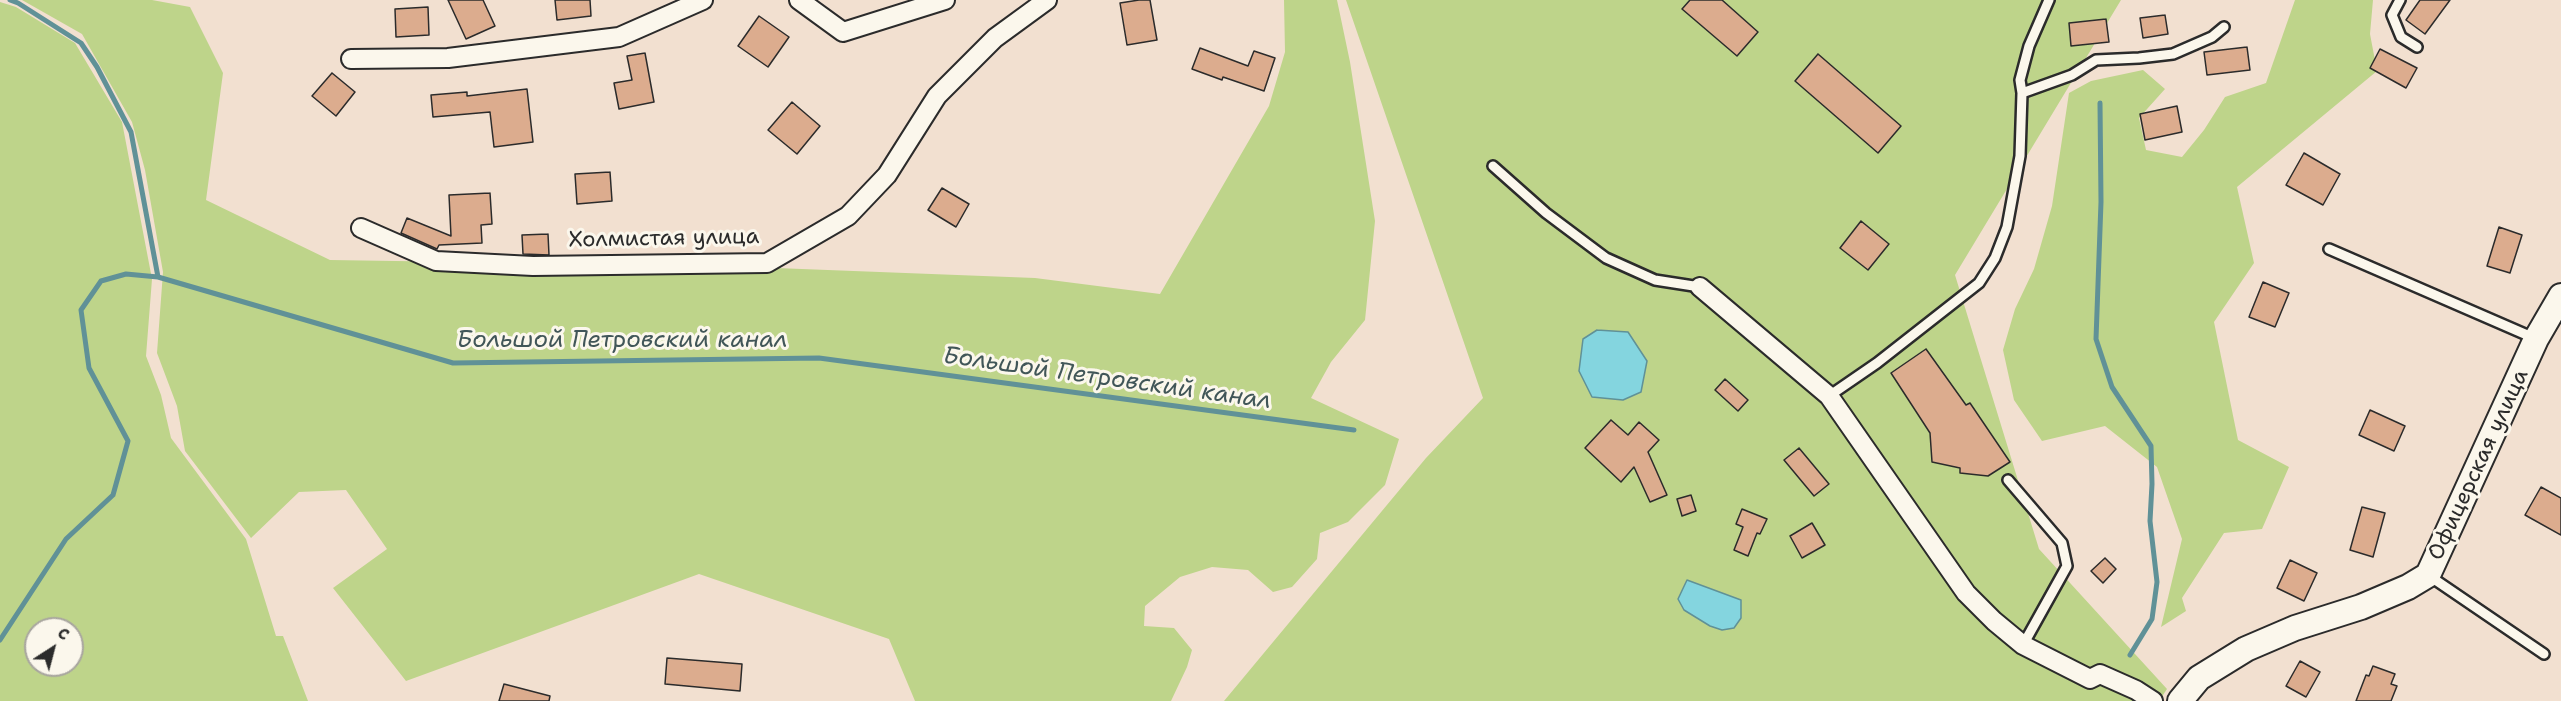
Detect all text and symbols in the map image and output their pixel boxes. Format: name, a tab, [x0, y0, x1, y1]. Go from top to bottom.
street label: Холмистая улица	[568, 224, 760, 254]
water label: Большой Петровский канал	[457, 327, 787, 355]
water label: Большой Петровский канал	[941, 342, 1273, 416]
street label: Офицерская улица	[2423, 365, 2535, 565]
north arrow	[24, 617, 84, 677]
text: С	[54, 622, 74, 645]

